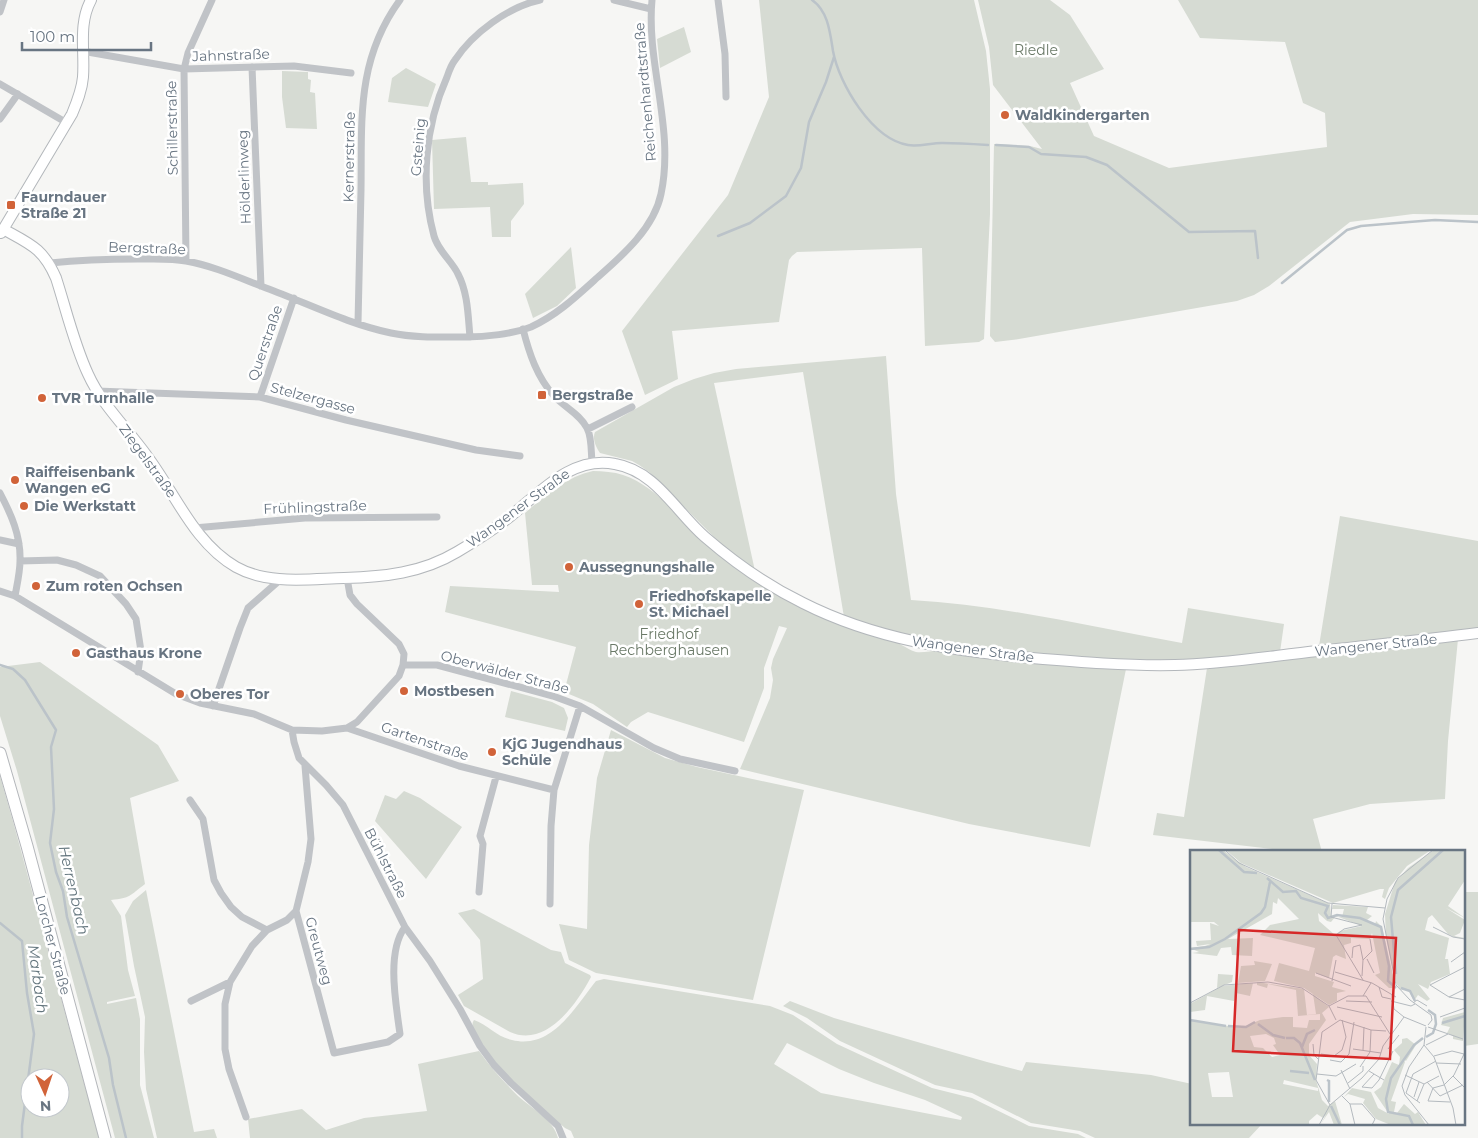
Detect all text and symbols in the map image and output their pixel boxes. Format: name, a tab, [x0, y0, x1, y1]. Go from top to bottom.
scale bar	[22, 20, 151, 52]
street label: Reichenhardtstraße	[630, 22, 660, 162]
text: 100 m	[30, 27, 75, 46]
park label: Riedle	[1014, 41, 1058, 59]
street label: Jahnstraße	[191, 45, 270, 65]
street label: Schillerstraße	[162, 80, 182, 176]
place label: Waldkindergarten	[1015, 106, 1150, 124]
marker: Waldkindergarten	[999, 109, 1011, 121]
street label: Kernerstraße	[339, 111, 359, 203]
street label: Gsteinig	[407, 117, 429, 177]
street label: Hölderlinweg	[233, 130, 255, 224]
place label: Faurndauer Straße 21	[21, 188, 107, 222]
marker: Faurndauer Straße 21	[5, 199, 17, 211]
street label: Bergstraße	[108, 238, 186, 258]
street label: Querstraße	[244, 303, 286, 383]
street label: Stelzergasse	[269, 378, 357, 418]
place label: Bergstraße	[552, 386, 634, 404]
place label: TVR Turnhalle	[52, 389, 154, 407]
marker: Bergstraße	[536, 389, 548, 401]
marker: TVR Turnhalle	[36, 392, 48, 404]
street label: Ziegelstraße	[115, 421, 181, 501]
place label: Raiffeisenbank Wangen eG	[25, 463, 136, 497]
street label: Wangener Straße	[463, 465, 573, 551]
marker: Raiffeisenbank Wangen eG	[9, 474, 21, 486]
street label: Frühlingstraße	[263, 496, 367, 518]
place label: Die Werkstatt	[34, 497, 136, 515]
marker: Die Werkstatt	[18, 500, 30, 512]
place label: Aussegnungshalle	[578, 558, 715, 576]
marker: Aussegnungshalle	[563, 561, 575, 573]
place label: Zum roten Ochsen	[46, 577, 183, 595]
marker: Zum roten Ochsen	[30, 580, 42, 592]
place label: Friedhofskapelle St. Michael	[649, 587, 772, 621]
marker: Friedhofskapelle St. Michael	[633, 598, 645, 610]
park label: Friedhof Rechberghausen	[609, 625, 729, 659]
street label: Wangener Straße	[1314, 630, 1438, 660]
street label: Wangener Straße	[911, 632, 1035, 666]
place label: Gasthaus Krone	[86, 644, 202, 662]
street label: Oberwälder Straße	[439, 646, 571, 698]
marker: Gasthaus Krone	[70, 647, 82, 659]
place label: Mostbesen	[414, 682, 495, 700]
place label: Oberes Tor	[190, 685, 270, 703]
marker: Mostbesen	[398, 685, 410, 697]
marker: Oberes Tor	[174, 688, 186, 700]
street label: Gartenstraße	[379, 718, 471, 764]
place label: KjG Jugendhaus Schüle	[502, 735, 623, 769]
marker: KjG Jugendhaus Schüle	[486, 746, 498, 758]
street label: Bühlstraße	[361, 825, 411, 901]
water label: Herrenbach	[55, 844, 93, 936]
inset map	[1190, 850, 1466, 1126]
street label: Lorcher Straße	[31, 893, 75, 997]
street label: Greutweg	[301, 915, 337, 987]
water label: Marbach	[24, 943, 52, 1015]
north arrow	[20, 1068, 70, 1118]
text: N	[40, 1097, 52, 1115]

